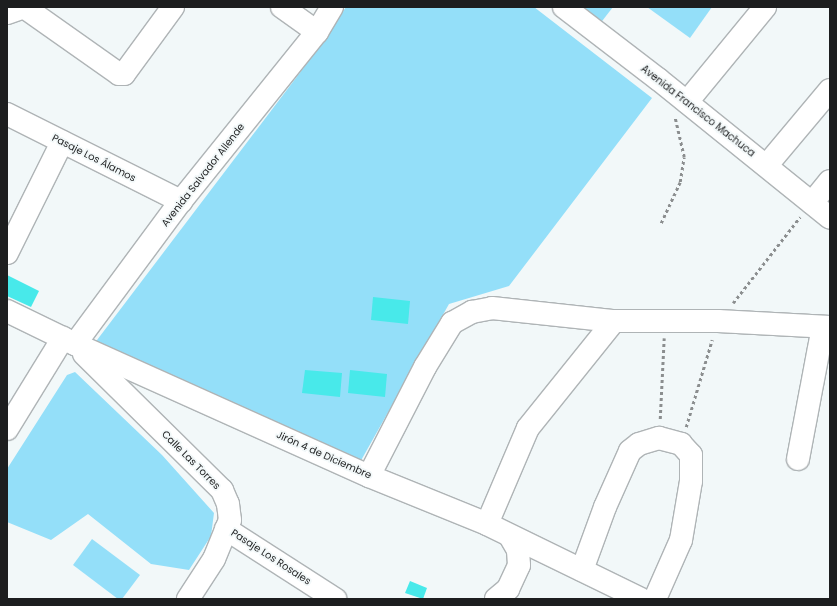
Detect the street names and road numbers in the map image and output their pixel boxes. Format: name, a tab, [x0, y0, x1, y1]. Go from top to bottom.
street label: Avenida Francisco Machuca	[639, 63, 757, 159]
street label: Avenida Salvador Allende	[159, 121, 247, 229]
street label: Pasaje Los Álamos	[50, 132, 138, 184]
street label: Calle Las Torres	[159, 428, 223, 492]
street label: Jirón 4 de Diciembre	[275, 429, 373, 481]
street label: Pasaje Los Rosales	[229, 527, 313, 587]

